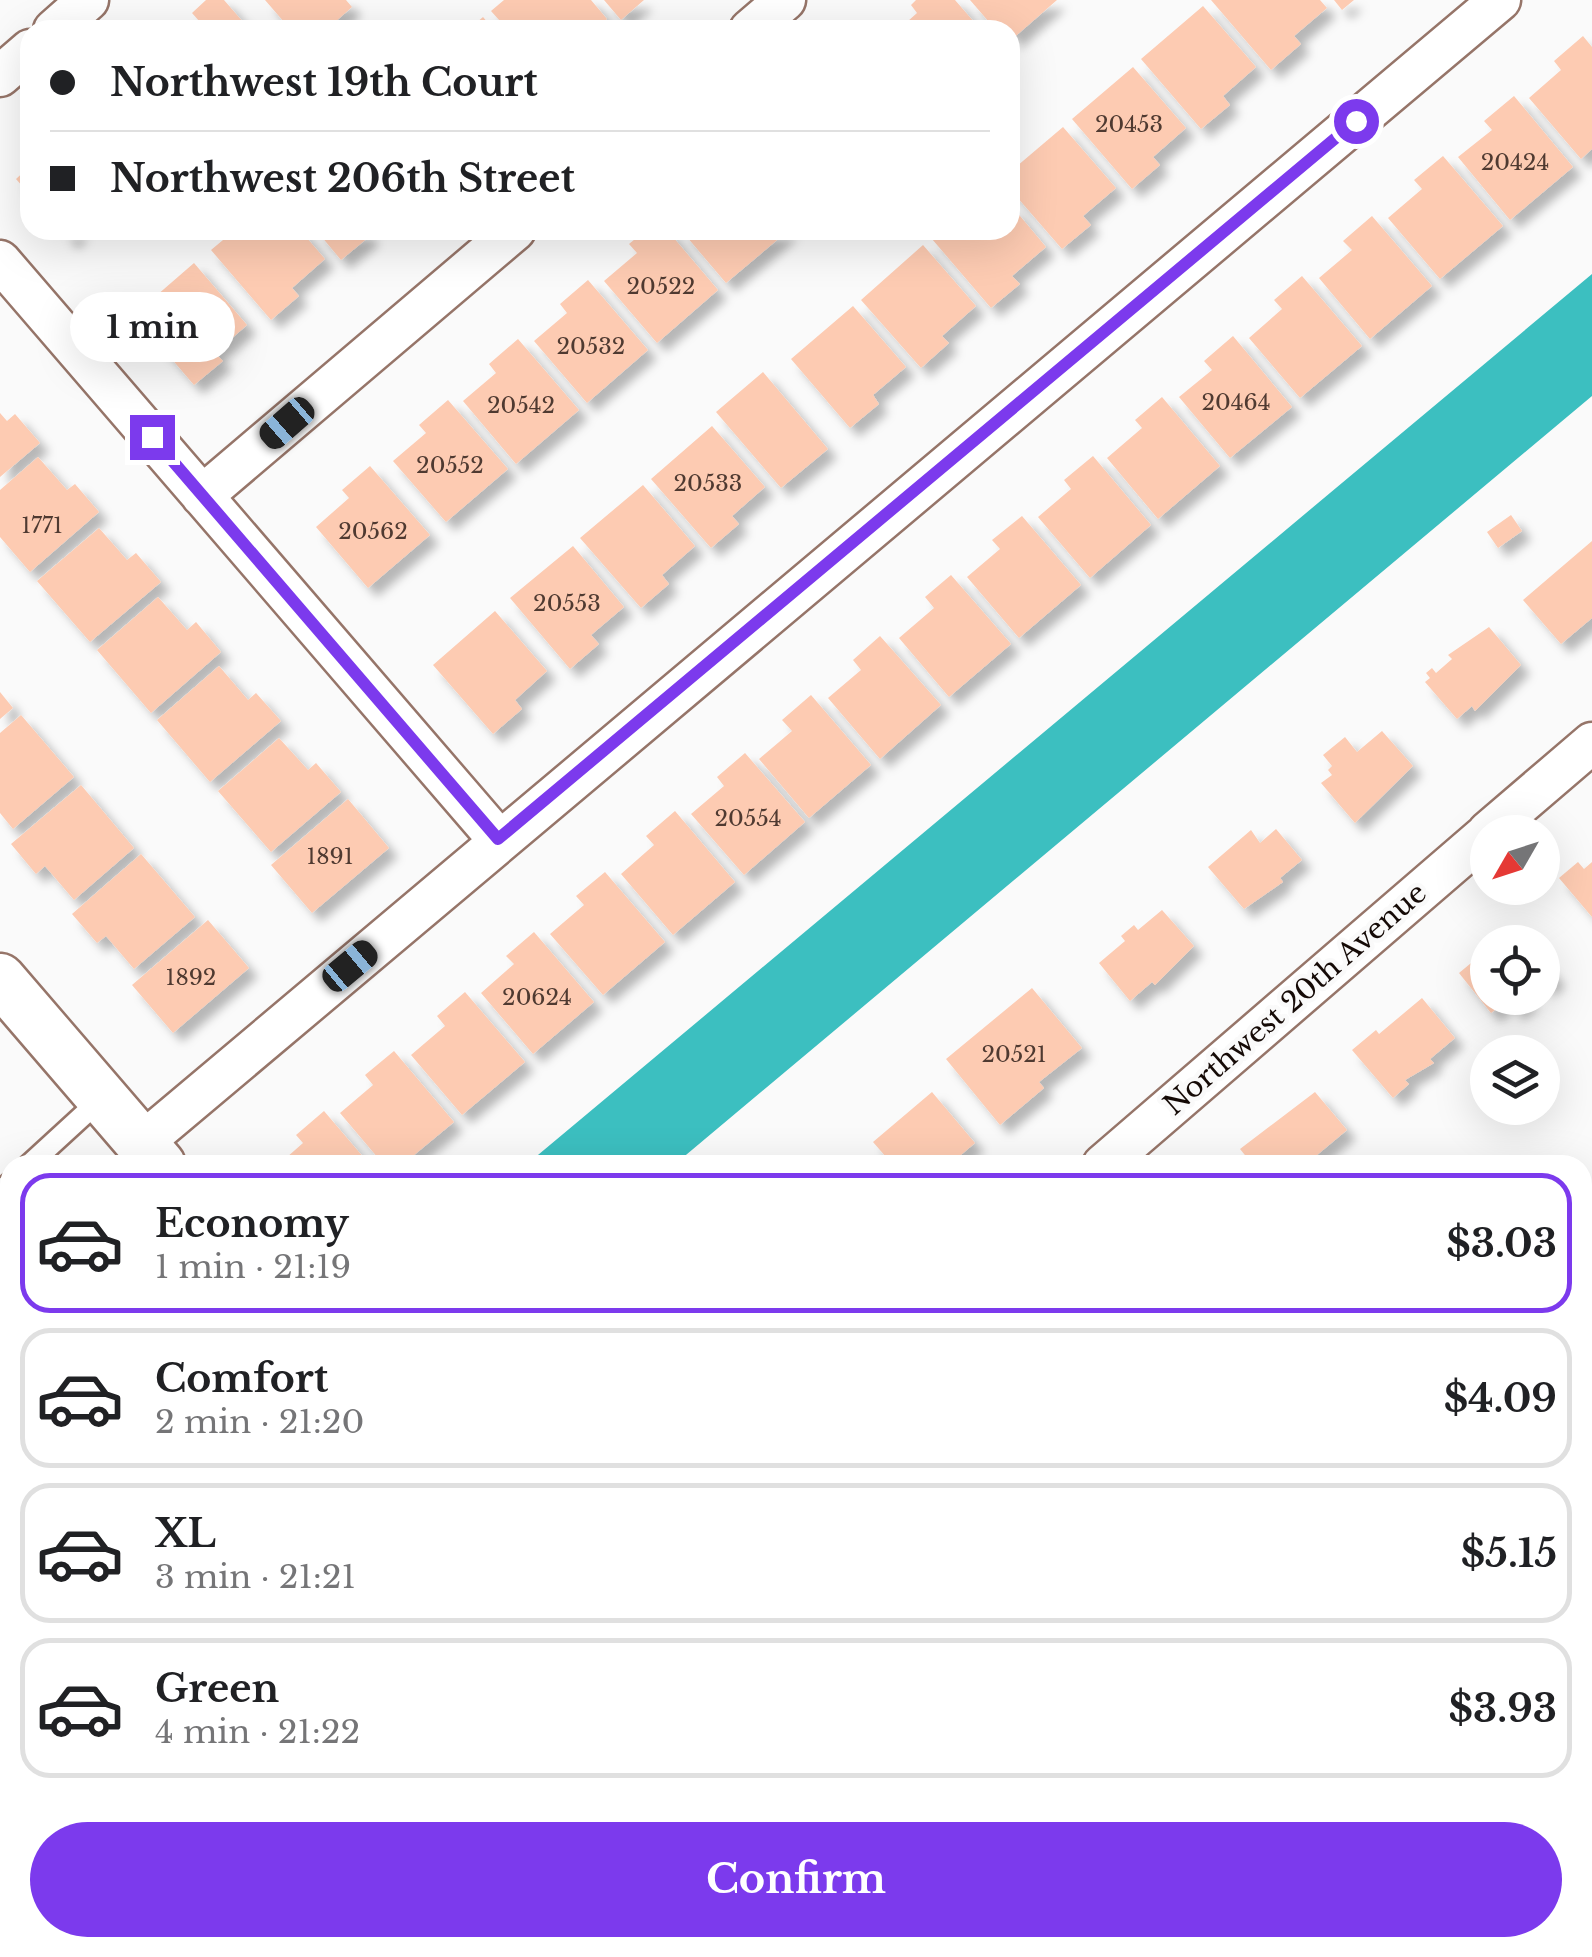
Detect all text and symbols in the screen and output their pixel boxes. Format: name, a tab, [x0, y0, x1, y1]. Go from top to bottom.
text: Northwest 19th Court	[110, 59, 538, 106]
route start	[1334, 99, 1379, 144]
house number: 20453	[1095, 111, 1163, 138]
house number: 20424	[1481, 149, 1549, 176]
text: Northwest 206th Street	[110, 155, 575, 202]
house number: 20522	[627, 273, 695, 300]
callout: 1 min	[70, 292, 234, 362]
text: 1 min	[106, 307, 199, 347]
house number: 20532	[557, 333, 625, 360]
house number: 20464	[1201, 389, 1271, 416]
car	[255, 392, 319, 454]
house number: 20542	[487, 392, 555, 419]
route end	[130, 415, 175, 460]
house number: 20552	[416, 452, 484, 479]
house number: 20533	[674, 470, 742, 497]
house number: 1771	[21, 512, 63, 539]
house number: 20562	[338, 518, 408, 545]
house number: 20553	[533, 590, 601, 617]
house number: 20554	[714, 805, 782, 832]
north arrow	[1470, 815, 1560, 905]
map controls	[1470, 815, 1560, 1125]
house number: 1891	[306, 843, 354, 870]
street label: Northwest 20th Avenue	[1156, 875, 1434, 1123]
button: locate	[1470, 925, 1560, 1015]
car	[317, 935, 383, 997]
house number: 1892	[166, 964, 216, 991]
house number: 20624	[502, 984, 572, 1011]
button: layers	[1470, 1035, 1560, 1125]
house number: 20521	[981, 1041, 1047, 1068]
icon: car	[35, 1198, 125, 1288]
text: Economy	[155, 1200, 349, 1247]
text: $3.03	[1446, 1220, 1557, 1267]
text: 1 min · 21:19	[155, 1247, 351, 1287]
icon: car	[35, 1353, 125, 1443]
text: Comfort	[155, 1355, 328, 1402]
text: $4.09	[1444, 1375, 1557, 1422]
text: 2 min · 21:20	[155, 1402, 364, 1442]
icon: car	[35, 1508, 125, 1598]
text: XL	[155, 1510, 216, 1557]
text: $5.15	[1461, 1530, 1557, 1577]
text: 3 min · 21:21	[155, 1557, 356, 1597]
icon: car	[35, 1663, 125, 1753]
text: Green	[155, 1665, 279, 1712]
text: $3.93	[1449, 1685, 1557, 1732]
text: 4 min · 21:22	[155, 1712, 360, 1752]
button: Confirm	[30, 1822, 1562, 1937]

